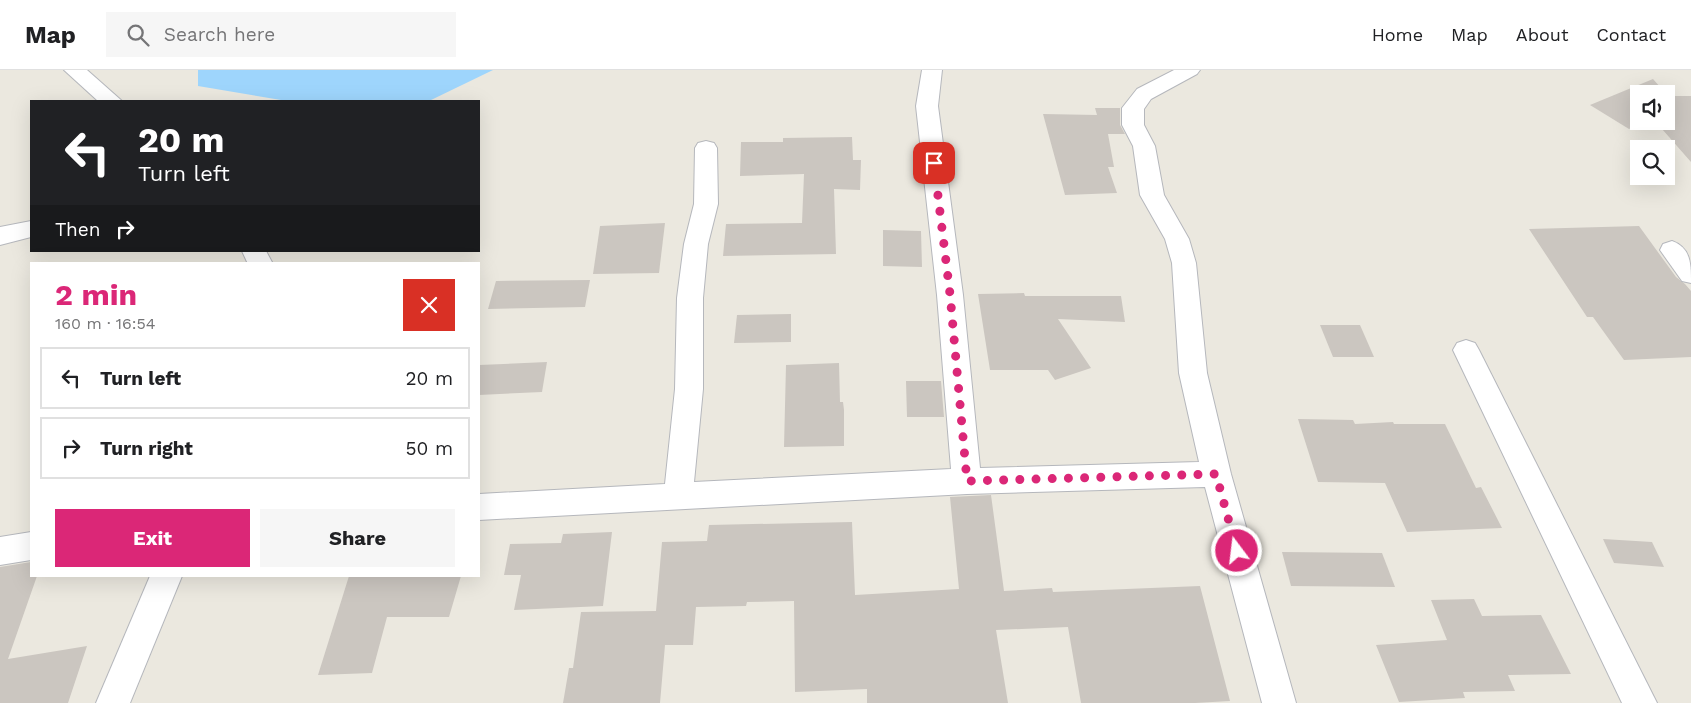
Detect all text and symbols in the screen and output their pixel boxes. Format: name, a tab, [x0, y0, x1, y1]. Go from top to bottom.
search box	[106, 12, 456, 57]
text: Map	[25, 21, 76, 49]
icon: search	[124, 21, 152, 49]
text: Search here	[164, 23, 275, 46]
text: Home	[1372, 24, 1423, 45]
text: Map	[1451, 24, 1488, 45]
text: About	[1516, 24, 1568, 45]
text: Contact	[1596, 24, 1666, 45]
map controls	[1630, 85, 1675, 185]
button: sound	[1630, 85, 1675, 130]
text: 20 m	[138, 119, 224, 161]
icon: left	[55, 120, 120, 185]
button: search	[1630, 140, 1675, 185]
pin	[913, 142, 955, 184]
icon: arrive	[920, 149, 948, 177]
text: Turn left	[138, 161, 230, 186]
icon: right	[111, 215, 139, 243]
text: Then	[55, 218, 101, 241]
text: 2 min	[55, 277, 137, 312]
button: close	[403, 279, 455, 331]
text: 160 m · 16:54	[55, 314, 156, 333]
icon: left	[57, 364, 85, 392]
text: Turn left	[100, 367, 181, 390]
text: 20 m	[406, 367, 453, 390]
icon: right	[57, 434, 85, 462]
text: Turn right	[100, 437, 193, 460]
text: 50 m	[406, 437, 453, 460]
button: Exit	[55, 509, 250, 567]
button: Share	[260, 509, 455, 567]
position arrow	[1210, 524, 1262, 576]

